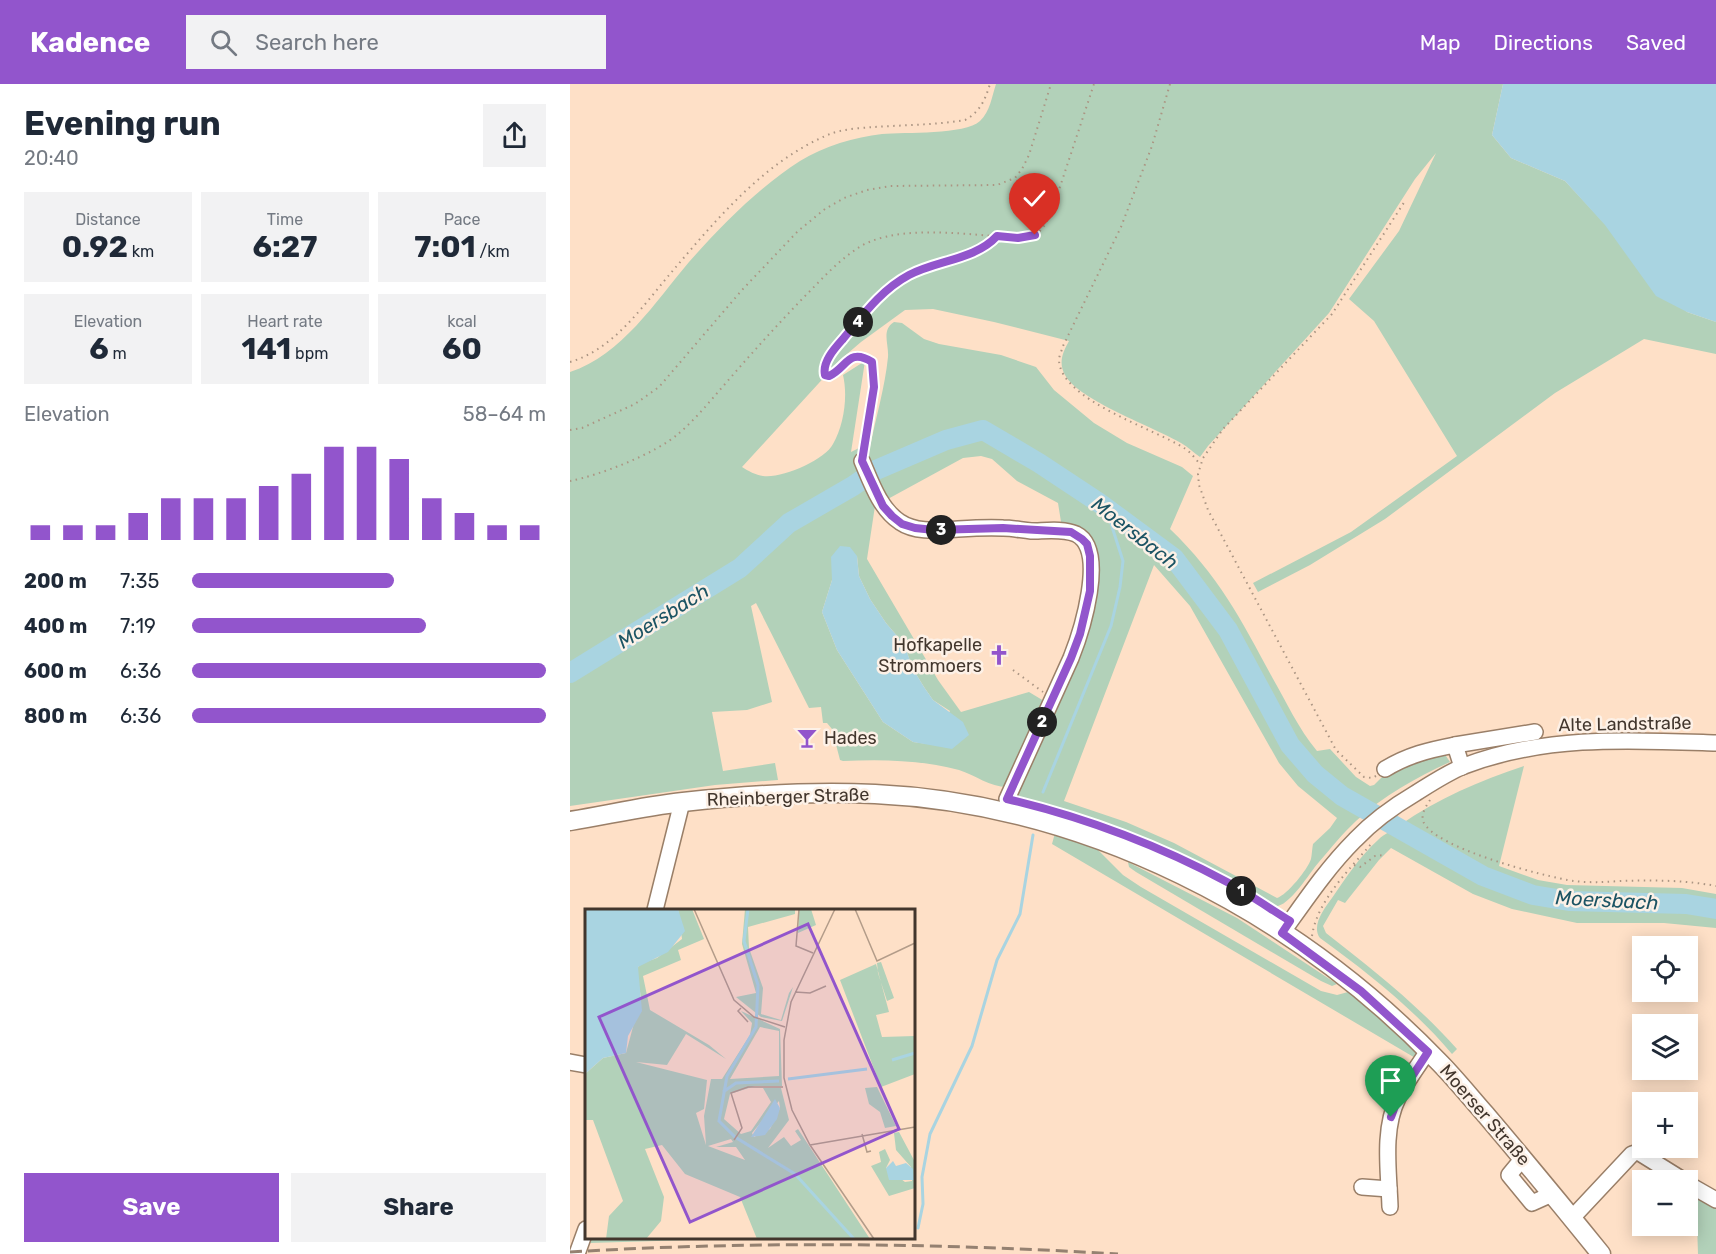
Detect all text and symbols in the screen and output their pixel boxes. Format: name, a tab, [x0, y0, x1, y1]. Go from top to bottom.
search box	[186, 15, 606, 69]
text: Kadence	[30, 26, 150, 59]
icon: search	[207, 26, 240, 59]
text: Search here	[255, 29, 379, 56]
text: Map	[1420, 30, 1461, 55]
text: Directions	[1494, 30, 1593, 55]
text: Saved	[1626, 30, 1686, 55]
text: Evening run	[24, 104, 221, 143]
button: share	[483, 104, 546, 167]
text: 20:40	[24, 146, 79, 170]
pin	[1009, 173, 1060, 235]
icon: check	[1018, 182, 1051, 215]
text: Distance	[75, 210, 141, 229]
text: Time	[267, 210, 303, 229]
text: Pace	[444, 210, 480, 229]
text: 0.92	[62, 229, 128, 265]
text: 6:27	[253, 229, 317, 265]
text: 7:01	[414, 229, 476, 265]
text: km	[128, 242, 154, 261]
text: /km	[476, 242, 510, 261]
pin: 4	[843, 307, 873, 337]
text: Elevation	[74, 312, 142, 331]
text: Heart rate	[247, 312, 323, 331]
text: kcal	[447, 312, 477, 331]
text: 4	[853, 312, 863, 331]
text: 6	[89, 331, 109, 367]
text: 141	[242, 331, 291, 367]
text: 60	[442, 331, 482, 367]
text: m	[109, 344, 127, 363]
text: bpm	[291, 344, 328, 363]
text: Elevation	[24, 402, 110, 426]
text: 58–64 m	[463, 402, 546, 426]
water label: Moersbach	[1087, 492, 1183, 574]
pin: 3	[926, 515, 956, 545]
text: 3	[936, 520, 946, 539]
text: 200 m	[24, 569, 87, 593]
text: 7:35	[120, 569, 159, 593]
water label: Moersbach	[613, 578, 713, 654]
text: 400 m	[24, 614, 87, 638]
text: 7:19	[120, 614, 156, 638]
place label: Hofkapelle Strommoers	[878, 634, 982, 677]
church icon: Hofkapelle Strommoers	[987, 643, 1011, 667]
text: 600 m	[24, 659, 87, 683]
text: 6:36	[120, 659, 161, 683]
text: 800 m	[24, 704, 87, 728]
text: 6:36	[120, 704, 161, 728]
pin: 2	[1027, 707, 1057, 737]
text: 2	[1037, 712, 1047, 731]
street label: Alte Landstraße	[1558, 712, 1692, 736]
bar icon: Hades	[795, 726, 819, 750]
place label: Hades	[824, 727, 877, 749]
street label: Rheinberger Straße	[706, 783, 870, 811]
pin: 1	[1226, 876, 1256, 906]
text: 1	[1237, 881, 1245, 900]
water label: Moersbach	[1555, 885, 1659, 915]
inset map	[585, 909, 915, 1239]
map controls	[1632, 936, 1698, 1236]
button: locate	[1632, 936, 1698, 1002]
button: layers	[1632, 1014, 1698, 1080]
pin	[1365, 1055, 1416, 1117]
street label: Moerser Straße	[1435, 1060, 1535, 1170]
icon: arrive	[1374, 1064, 1407, 1097]
button: +	[1632, 1092, 1698, 1158]
button: −	[1632, 1170, 1698, 1236]
button: Save	[24, 1173, 279, 1242]
button: Share	[291, 1173, 546, 1242]

